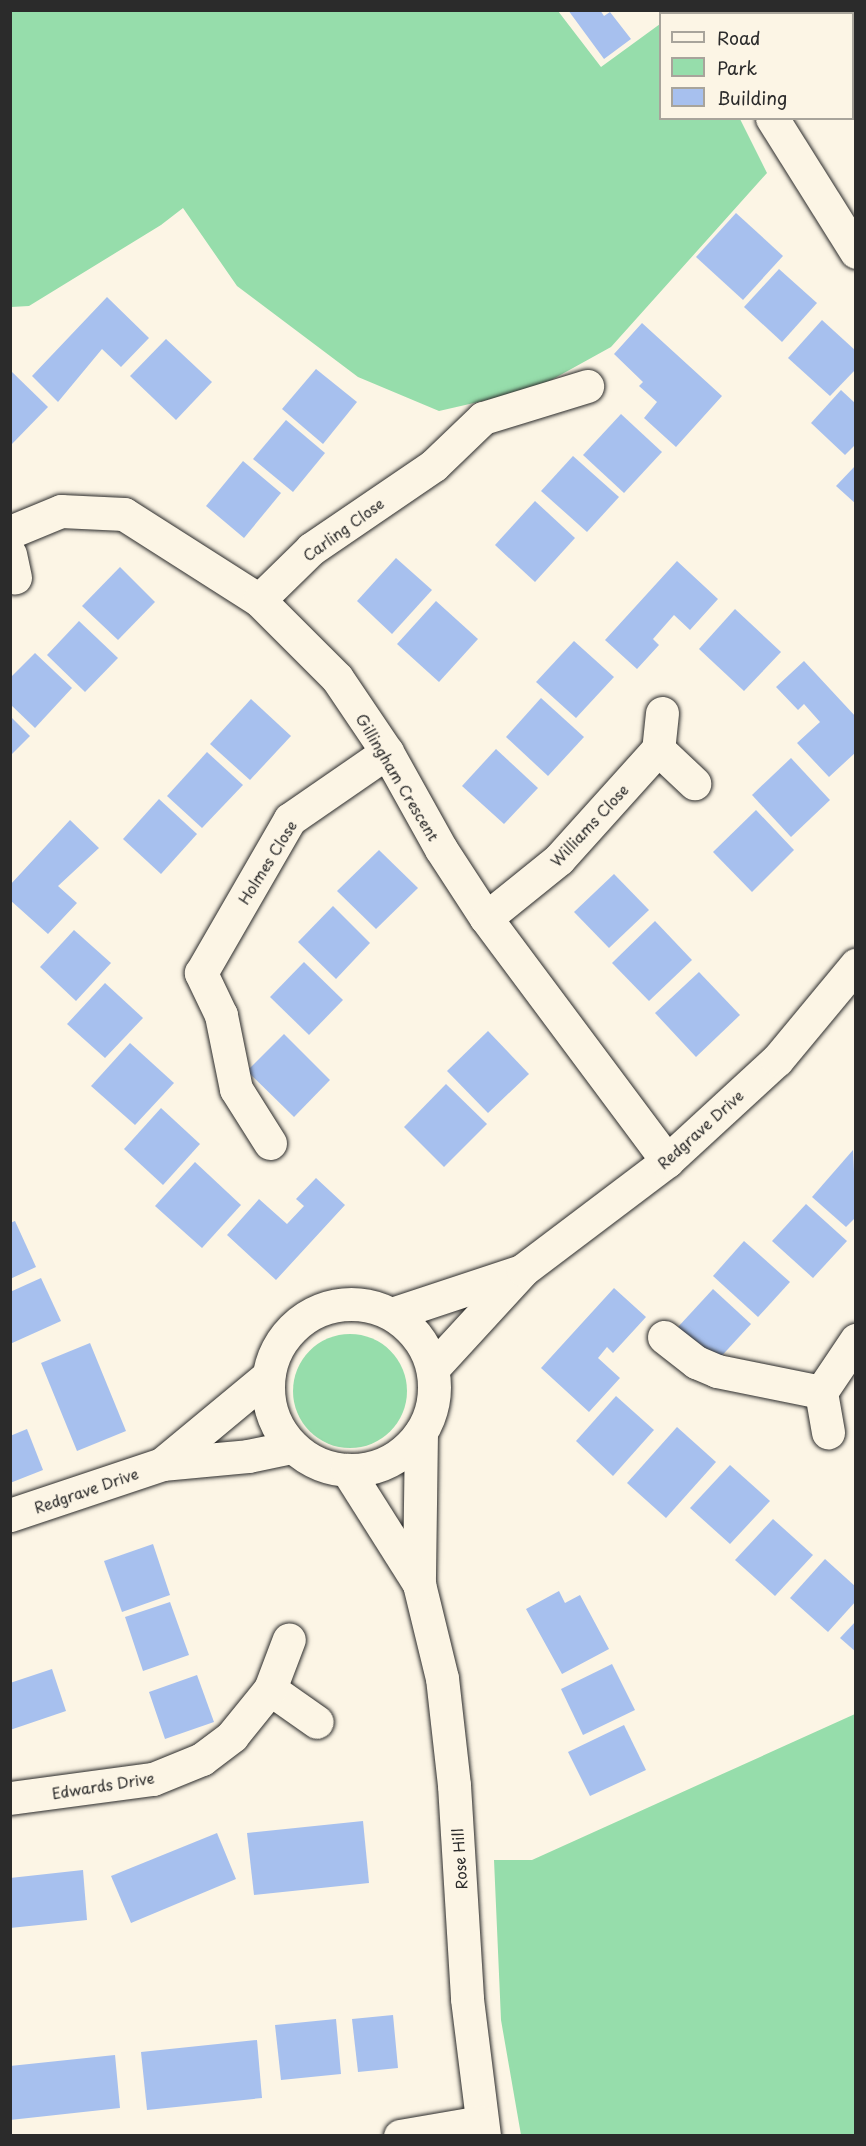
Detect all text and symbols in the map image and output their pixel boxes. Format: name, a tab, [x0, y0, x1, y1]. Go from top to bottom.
legend	[659, 12, 854, 120]
text: Road	[717, 24, 761, 51]
text: Park	[717, 54, 757, 81]
text: Building	[717, 84, 787, 111]
street label: Carling Close	[299, 493, 387, 565]
street label: Gillingham Crescent	[352, 709, 444, 845]
street label: Williams Close	[546, 780, 632, 870]
street label: Holmes Close	[234, 816, 300, 908]
street label: Redgrave Drive	[653, 1086, 747, 1172]
street label: Redgrave Drive	[31, 1464, 141, 1516]
street label: Edwards Drive	[50, 1768, 156, 1802]
street label: Rose Hill	[448, 1827, 470, 1891]

